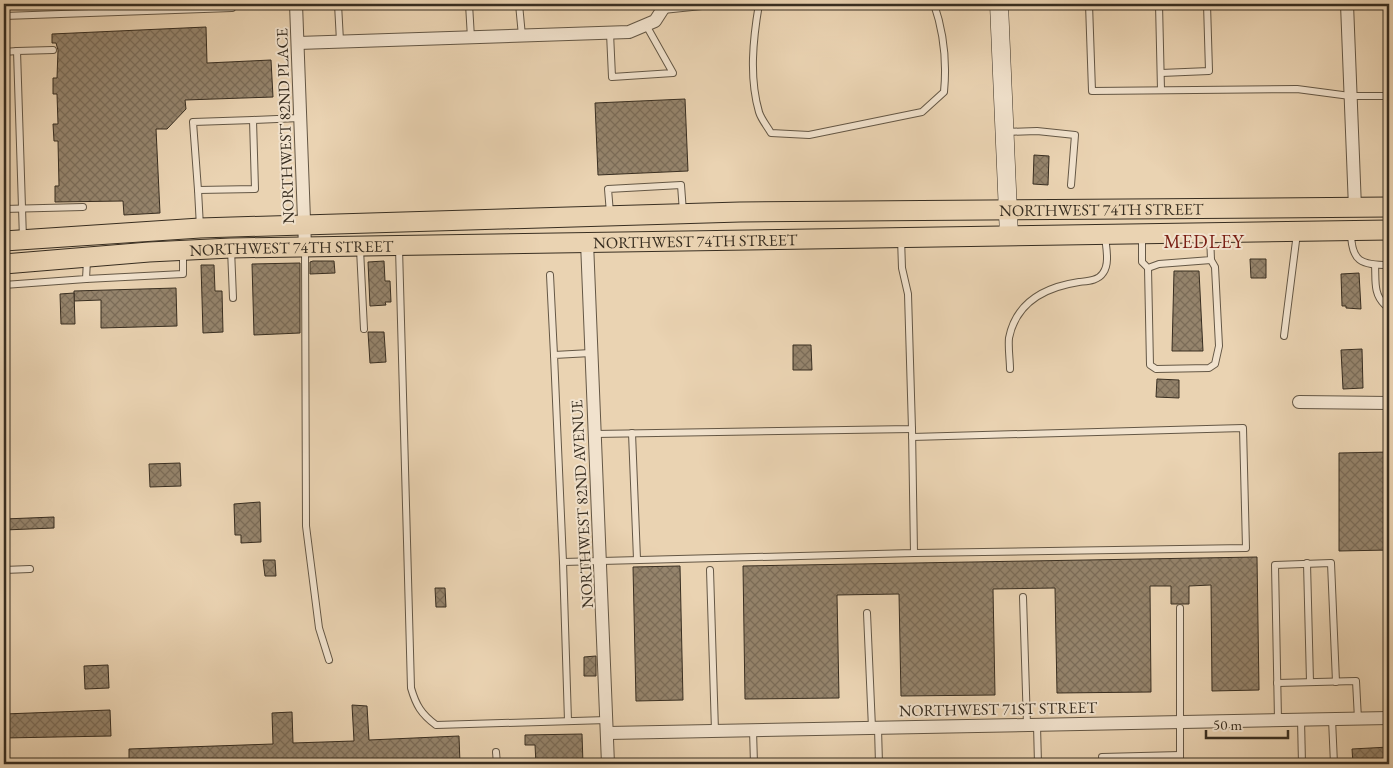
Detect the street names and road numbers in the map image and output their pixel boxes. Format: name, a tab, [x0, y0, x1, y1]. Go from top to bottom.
street label: NORTHWEST 82ND PLACE	[271, 28, 299, 224]
street label: NORTHWEST 74TH STREET	[999, 198, 1204, 221]
street label: NORTHWEST 74TH STREET	[593, 229, 798, 253]
street label: NORTHWEST 74TH STREET	[189, 235, 394, 261]
street label: NORTHWEST 82ND AVENUE	[566, 399, 598, 609]
street label: NORTHWEST 71ST STREET	[899, 697, 1098, 721]

